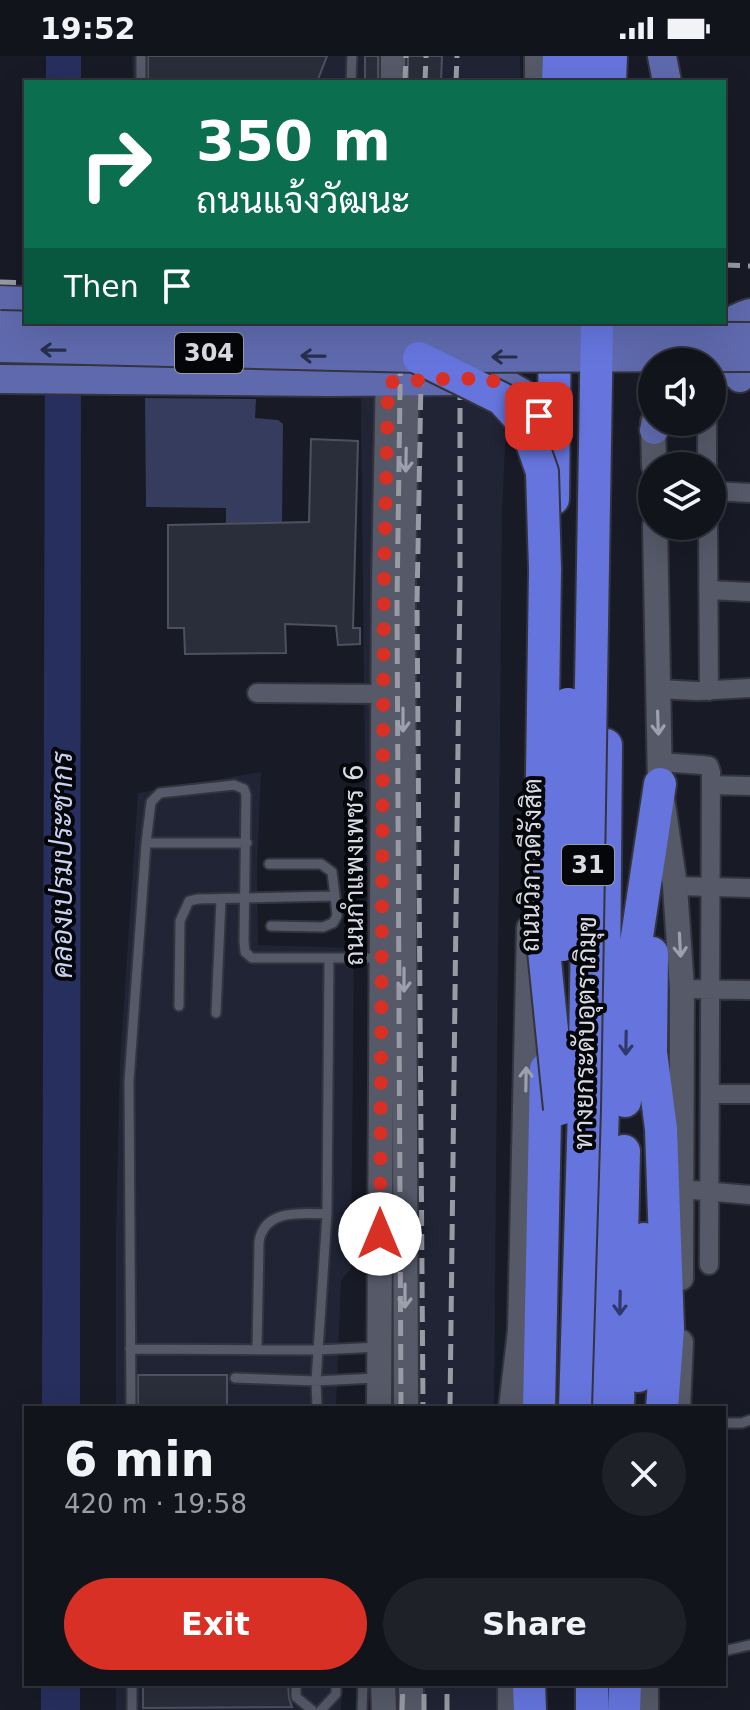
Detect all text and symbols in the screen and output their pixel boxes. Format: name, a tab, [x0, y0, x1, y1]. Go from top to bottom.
text: 19:52	[40, 11, 136, 46]
text: 350 m	[196, 108, 391, 173]
icon: right	[64, 112, 168, 216]
text: ถนนแจ้งวัฒนะ	[196, 180, 411, 221]
icon: arrive	[155, 264, 199, 308]
text: Then	[64, 269, 139, 304]
road number: 304	[175, 333, 243, 373]
one-way arrow	[40, 342, 67, 357]
one-way arrow	[300, 348, 327, 363]
map controls	[638, 348, 726, 540]
button: sound	[638, 348, 726, 436]
one-way arrow	[491, 350, 518, 365]
pin	[505, 382, 573, 450]
icon: arrive	[517, 394, 561, 438]
one-way arrow	[398, 446, 413, 473]
button: layers	[638, 452, 726, 540]
one-way arrow	[395, 706, 411, 733]
one-way arrow	[651, 709, 666, 736]
water label: คลองเปรมประชากร	[46, 750, 79, 979]
street label: ถนนกำแพงเพชร 6	[339, 764, 369, 966]
street label: ถนนวิภาวดีรังสิต	[513, 778, 548, 952]
road number: 31	[562, 845, 614, 885]
street label: ทางยกระดับอุตราภิมุข	[567, 916, 605, 1150]
one-way arrow	[672, 931, 687, 958]
one-way arrow	[396, 966, 412, 993]
one-way arrow	[619, 1029, 634, 1056]
one-way arrow	[519, 1066, 534, 1093]
position arrow	[338, 1192, 422, 1276]
one-way arrow	[397, 1282, 413, 1309]
one-way arrow	[612, 1289, 628, 1316]
text: 6 min	[64, 1431, 215, 1487]
button: close	[602, 1432, 686, 1516]
text: 420 m · 19:58	[64, 1489, 247, 1519]
button: Exit	[64, 1578, 367, 1670]
button: Share	[383, 1578, 686, 1670]

